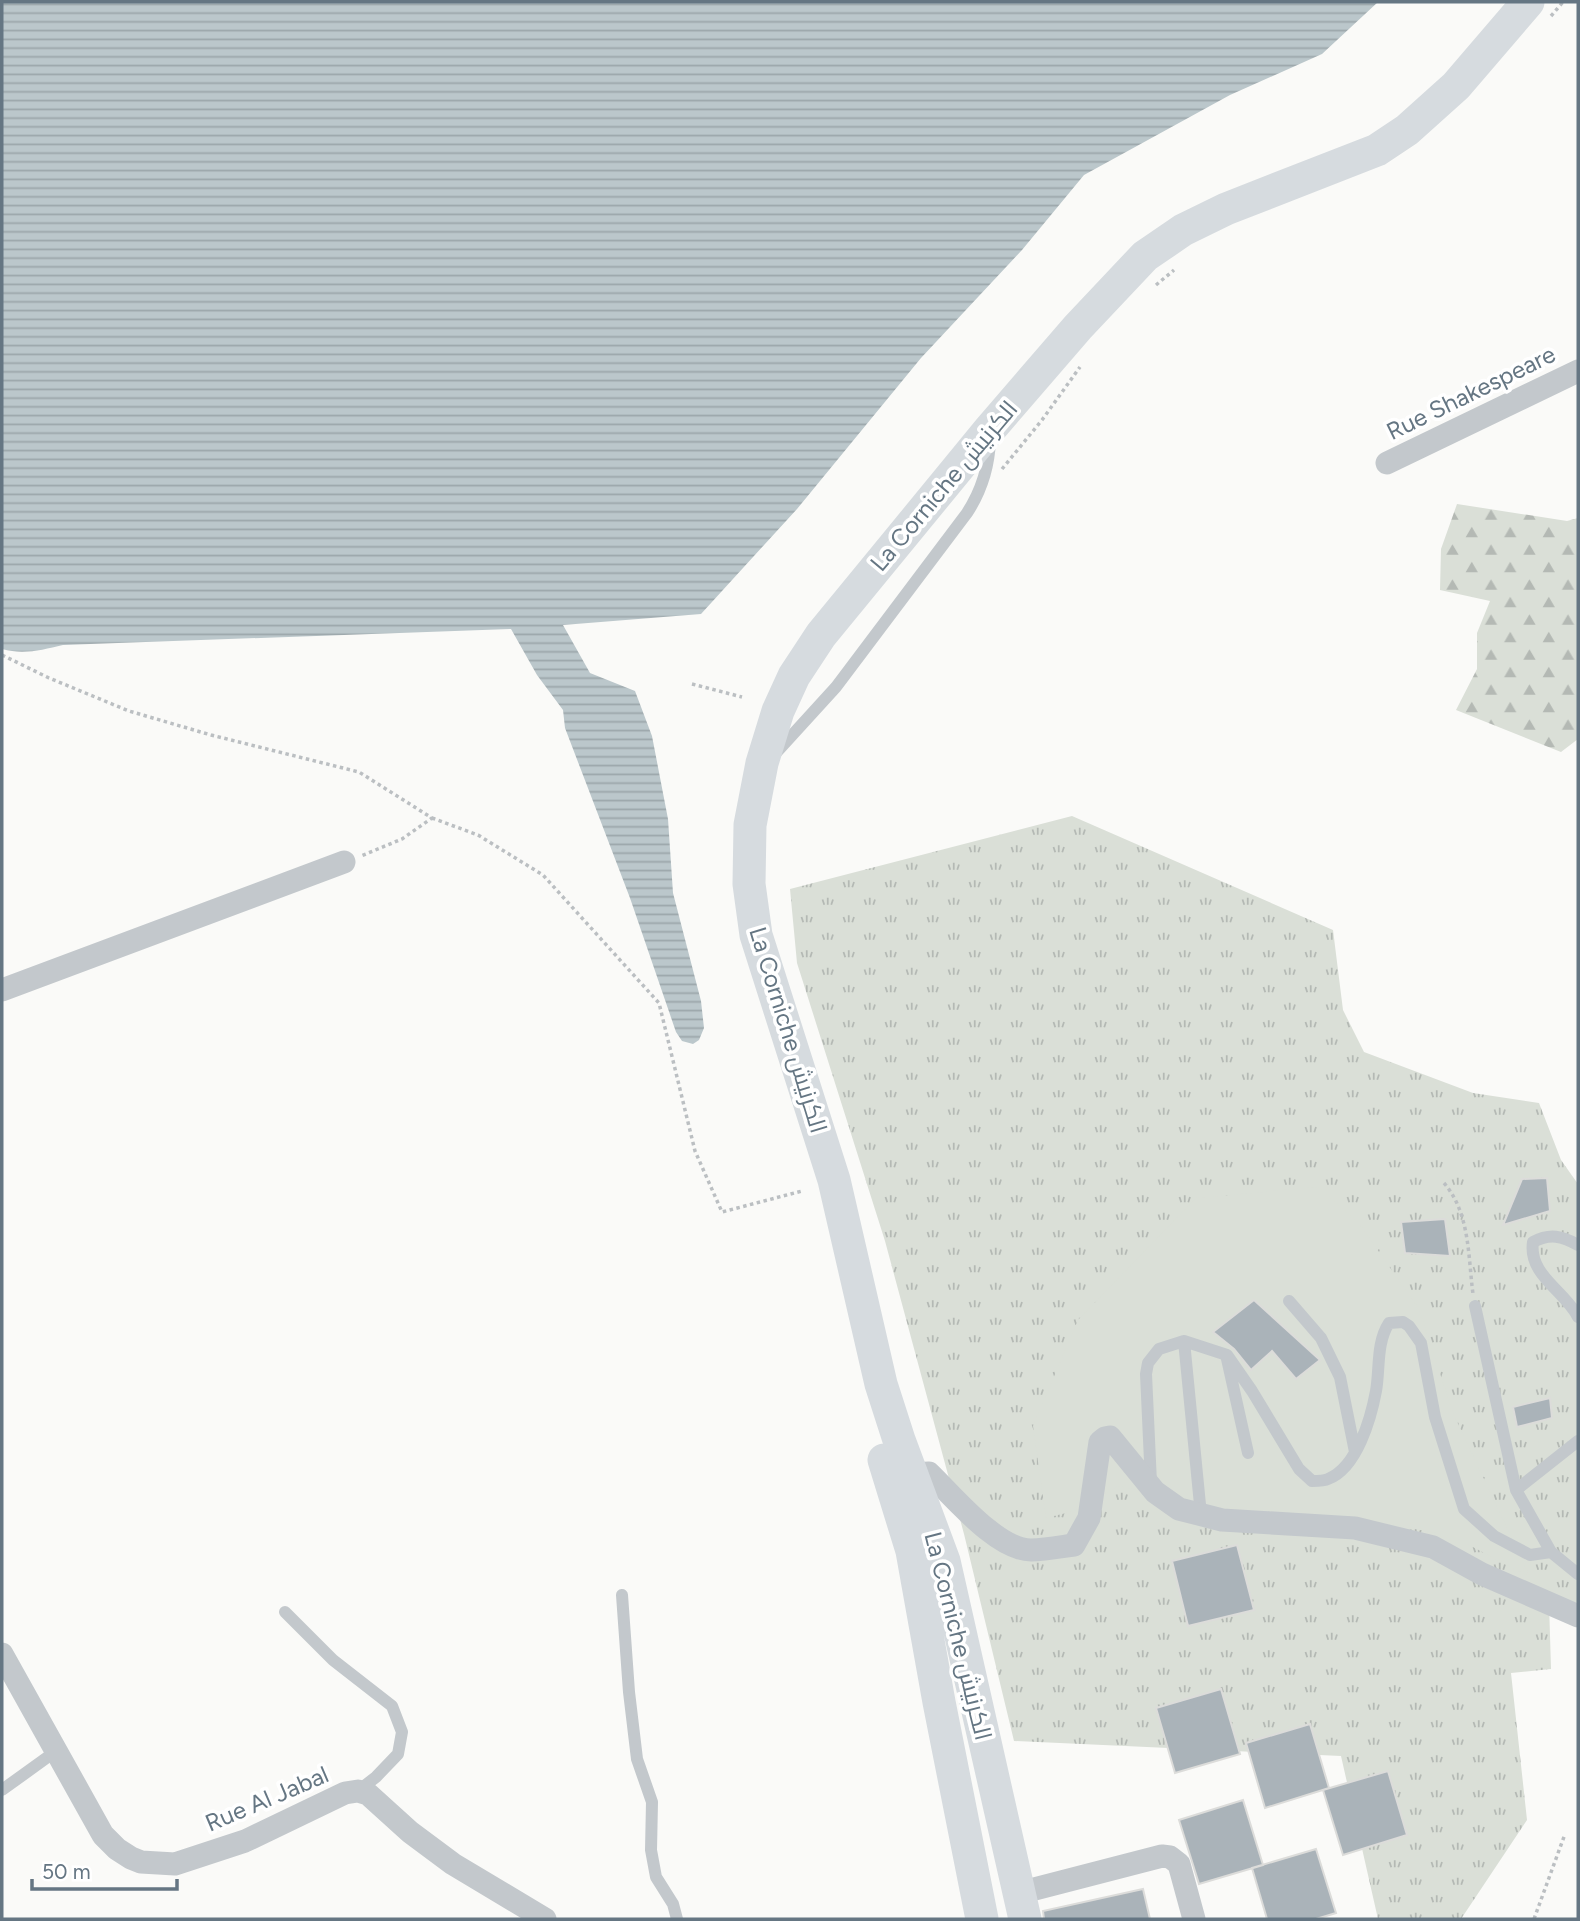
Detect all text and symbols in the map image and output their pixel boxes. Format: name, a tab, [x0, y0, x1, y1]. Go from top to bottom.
street label: Rue Shakespeare	[1382, 339, 1560, 446]
street label: La Corniche الكرنيش	[864, 394, 1023, 577]
street label: La Corniche الكرنيش	[743, 923, 834, 1136]
street label: La Corniche الكرنيش	[919, 1529, 998, 1743]
street label: Rue Al Jabal	[201, 1760, 333, 1837]
scale bar	[32, 1848, 177, 1892]
text: 50 m	[42, 1859, 91, 1884]

